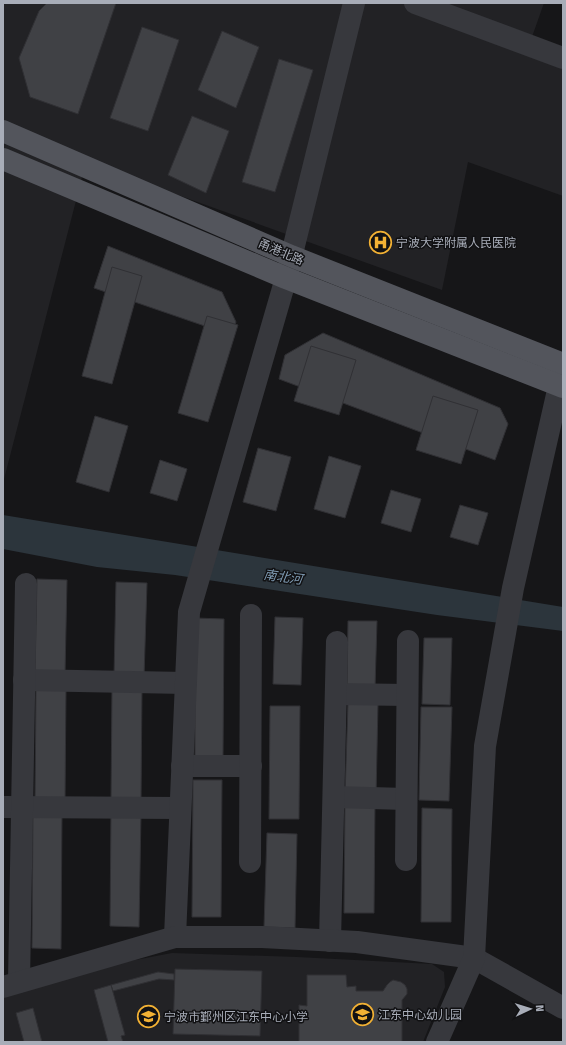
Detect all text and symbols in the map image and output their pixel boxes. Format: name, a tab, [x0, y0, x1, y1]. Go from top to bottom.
hospital icon: 宁波大学附属人民医院	[368, 230, 394, 256]
street label: 甬港北路	[256, 236, 306, 268]
place label: 宁波大学附属人民医院	[396, 236, 516, 250]
water label: 南北河	[263, 567, 306, 588]
north arrow	[510, 989, 550, 1029]
school or university icon: 江东中心幼儿园	[350, 1002, 376, 1028]
school or university icon: 宁波市鄞州区江东中心小学	[135, 1004, 161, 1030]
text: N	[533, 1005, 546, 1012]
place label: 江东中心幼儿园	[378, 1008, 462, 1022]
place label: 宁波市鄞州区江东中心小学	[164, 1010, 308, 1024]

